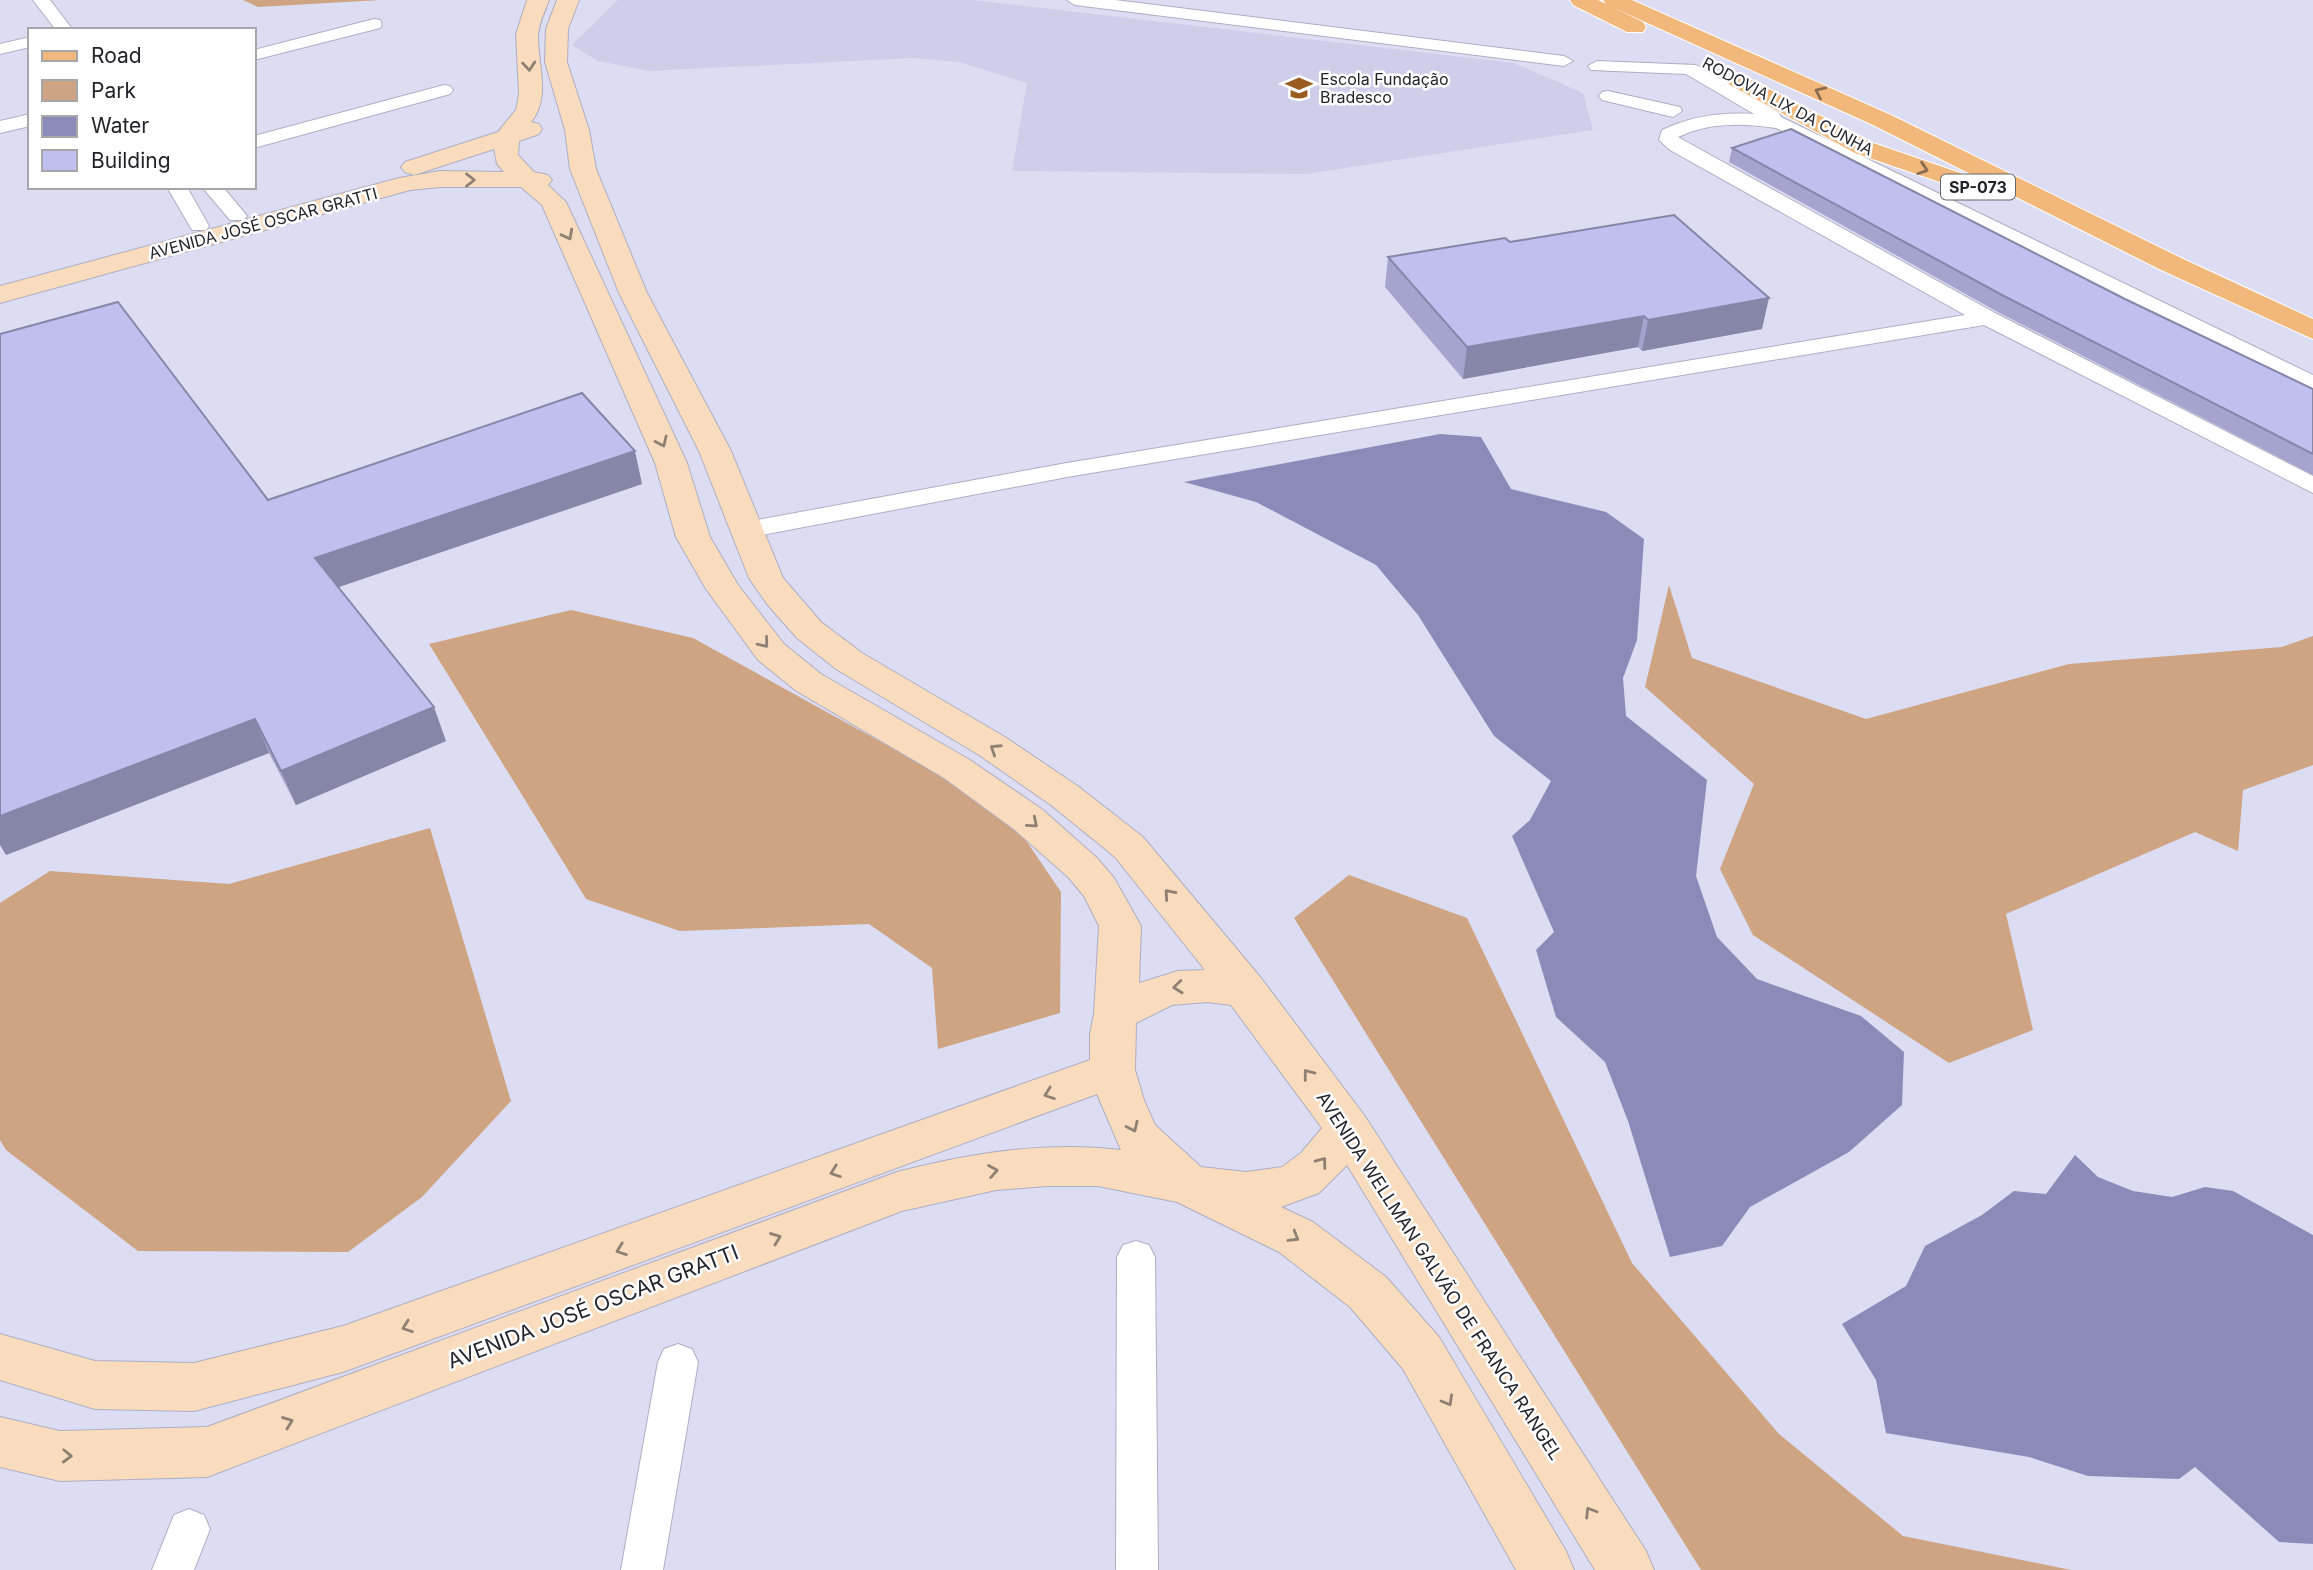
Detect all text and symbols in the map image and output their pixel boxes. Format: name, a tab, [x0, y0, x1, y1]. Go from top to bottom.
legend	[28, 28, 256, 189]
text: Road	[91, 43, 142, 68]
street label: RODOVIA LIX DA CUNHA	[1699, 52, 1877, 160]
one-way arrow	[521, 60, 536, 72]
place label: Escola Fundação Bradesco	[1320, 69, 1449, 107]
school or university icon: Escola Fundação Bradesco	[1284, 73, 1314, 103]
text: Park	[91, 78, 136, 103]
one-way arrow	[1815, 86, 1827, 100]
text: Water	[91, 113, 149, 138]
text: Building	[91, 148, 171, 173]
one-way arrow	[1917, 160, 1929, 175]
one-way arrow	[465, 172, 475, 188]
road number: SP-073	[1941, 174, 2015, 200]
street label: AVENIDA JOSÉ OSCAR GRATTI	[147, 183, 379, 263]
one-way arrow	[560, 228, 573, 240]
one-way arrow	[654, 435, 668, 447]
one-way arrow	[755, 635, 768, 647]
one-way arrow	[990, 744, 1003, 757]
one-way arrow	[1025, 815, 1037, 828]
one-way arrow	[1165, 889, 1177, 902]
one-way arrow	[1172, 979, 1184, 994]
one-way arrow	[1303, 1069, 1316, 1082]
one-way arrow	[1043, 1086, 1055, 1100]
street label: AVENIDA WELLMAN GALVÃO DE FRANCA RANGEL	[1312, 1087, 1567, 1464]
one-way arrow	[1125, 1119, 1139, 1132]
one-way arrow	[1313, 1157, 1326, 1170]
one-way arrow	[829, 1164, 841, 1178]
one-way arrow	[987, 1164, 999, 1179]
one-way arrow	[1287, 1229, 1300, 1242]
one-way arrow	[770, 1232, 782, 1246]
street label: AVENIDA JOSÉ OSCAR GRATTI	[444, 1238, 742, 1374]
one-way arrow	[616, 1241, 628, 1255]
one-way arrow	[401, 1319, 414, 1333]
one-way arrow	[1440, 1393, 1453, 1406]
one-way arrow	[282, 1416, 294, 1430]
one-way arrow	[61, 1448, 72, 1463]
one-way arrow	[1585, 1507, 1598, 1520]

